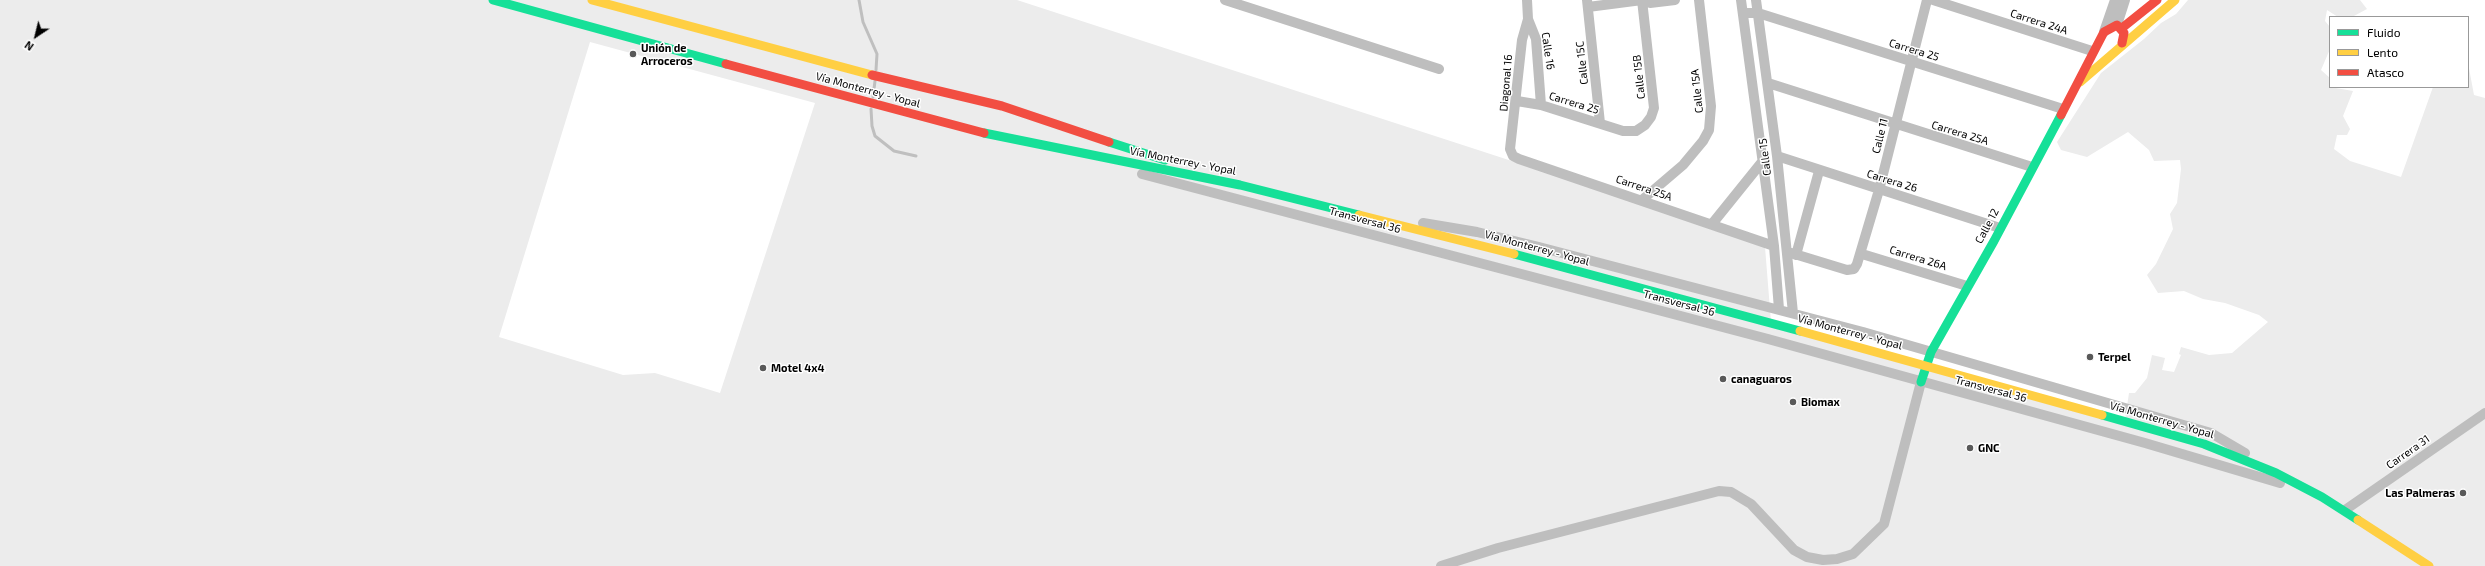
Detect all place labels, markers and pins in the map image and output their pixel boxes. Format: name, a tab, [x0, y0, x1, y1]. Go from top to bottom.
place label: Unión de Arroceros	[641, 41, 693, 67]
marker: Unión de Arroceros	[628, 49, 638, 59]
place label: Terpel	[2098, 350, 2131, 364]
marker: Terpel	[2085, 352, 2095, 362]
place label: Motel 4x4	[771, 361, 824, 375]
marker: Motel 4x4	[758, 363, 768, 373]
place label: canaguaros	[1731, 372, 1792, 386]
marker: canaguaros	[1718, 374, 1728, 384]
place label: Biomax	[1801, 395, 1840, 409]
marker: Biomax	[1788, 397, 1798, 407]
place label: GNC	[1978, 441, 2000, 455]
marker: GNC	[1965, 443, 1975, 453]
place label: Las Palmeras	[2385, 486, 2455, 500]
marker: Las Palmeras	[2458, 488, 2468, 498]

